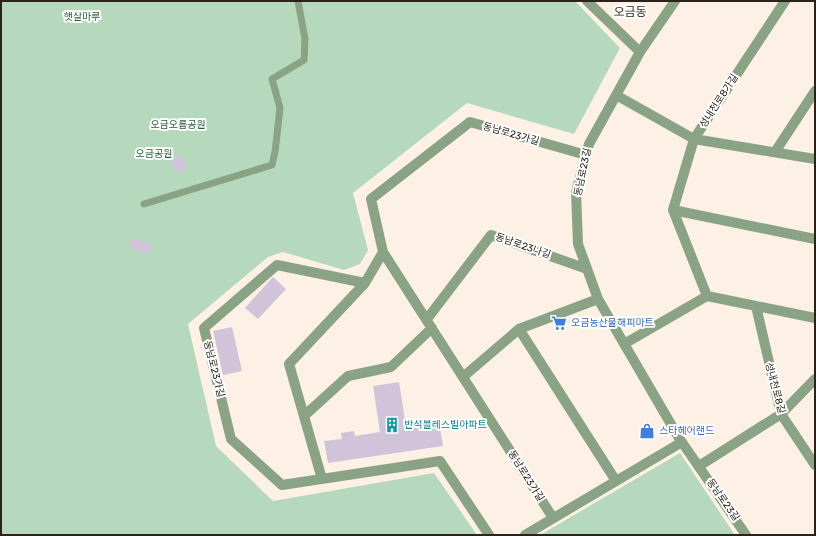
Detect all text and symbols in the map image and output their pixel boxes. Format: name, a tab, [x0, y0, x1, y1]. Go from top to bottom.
district label: 오금동	[613, 5, 647, 19]
park label: 햇살마루	[64, 11, 100, 23]
street label: 성내천로8가길	[697, 72, 741, 130]
park label: 오금오름공원	[150, 119, 206, 131]
street label: 동남로23가길	[482, 120, 540, 148]
street label: 동남로23길	[572, 147, 594, 197]
park label: 오금공원	[136, 148, 172, 160]
street label: 동남로23나길	[494, 231, 552, 261]
supermarket icon: 오금농산물해피마트	[550, 314, 568, 332]
place label: 오금농산물해피마트	[571, 317, 654, 329]
street label: 동남로23가길	[201, 339, 227, 399]
street label: 성내천로8길	[762, 361, 788, 415]
building icon: 반석블레스빌아파트	[383, 416, 401, 434]
place label: 반석블레스빌아파트	[404, 419, 487, 431]
shop icon: 스타헤어랜드	[638, 422, 656, 440]
place label: 스타헤어랜드	[659, 425, 714, 437]
street label: 동남로23가길	[506, 448, 546, 504]
street label: 동남로23길	[704, 477, 742, 523]

